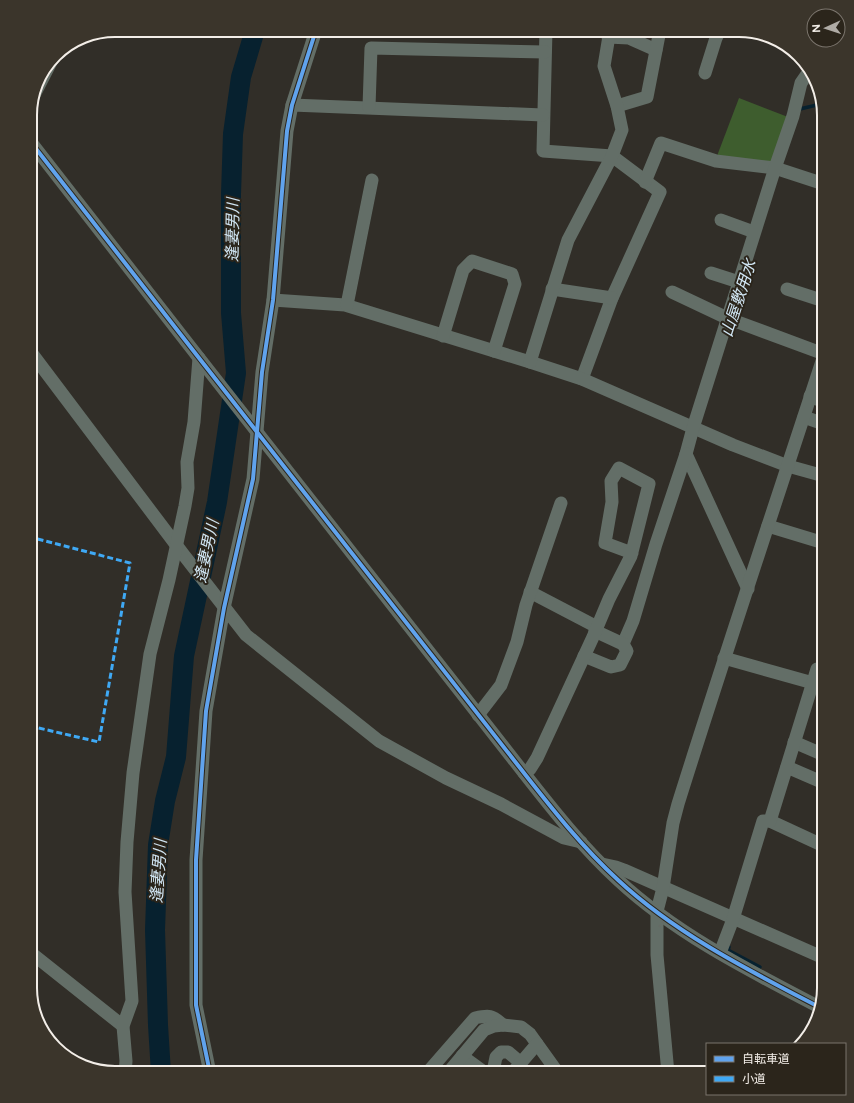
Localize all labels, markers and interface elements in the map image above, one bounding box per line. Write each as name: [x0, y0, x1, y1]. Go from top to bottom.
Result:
north arrow: [806, 8, 846, 48]
text: N: [810, 24, 823, 33]
water label: 逢妻男川: [222, 196, 243, 262]
water label: 山屋敷用水: [717, 255, 760, 339]
water label: 逢妻男川: [191, 516, 223, 584]
water label: 逢妻男川: [147, 836, 170, 904]
legend: [706, 1043, 846, 1095]
text: 自転車道: [742, 1052, 790, 1066]
text: 小道: [742, 1072, 766, 1086]

